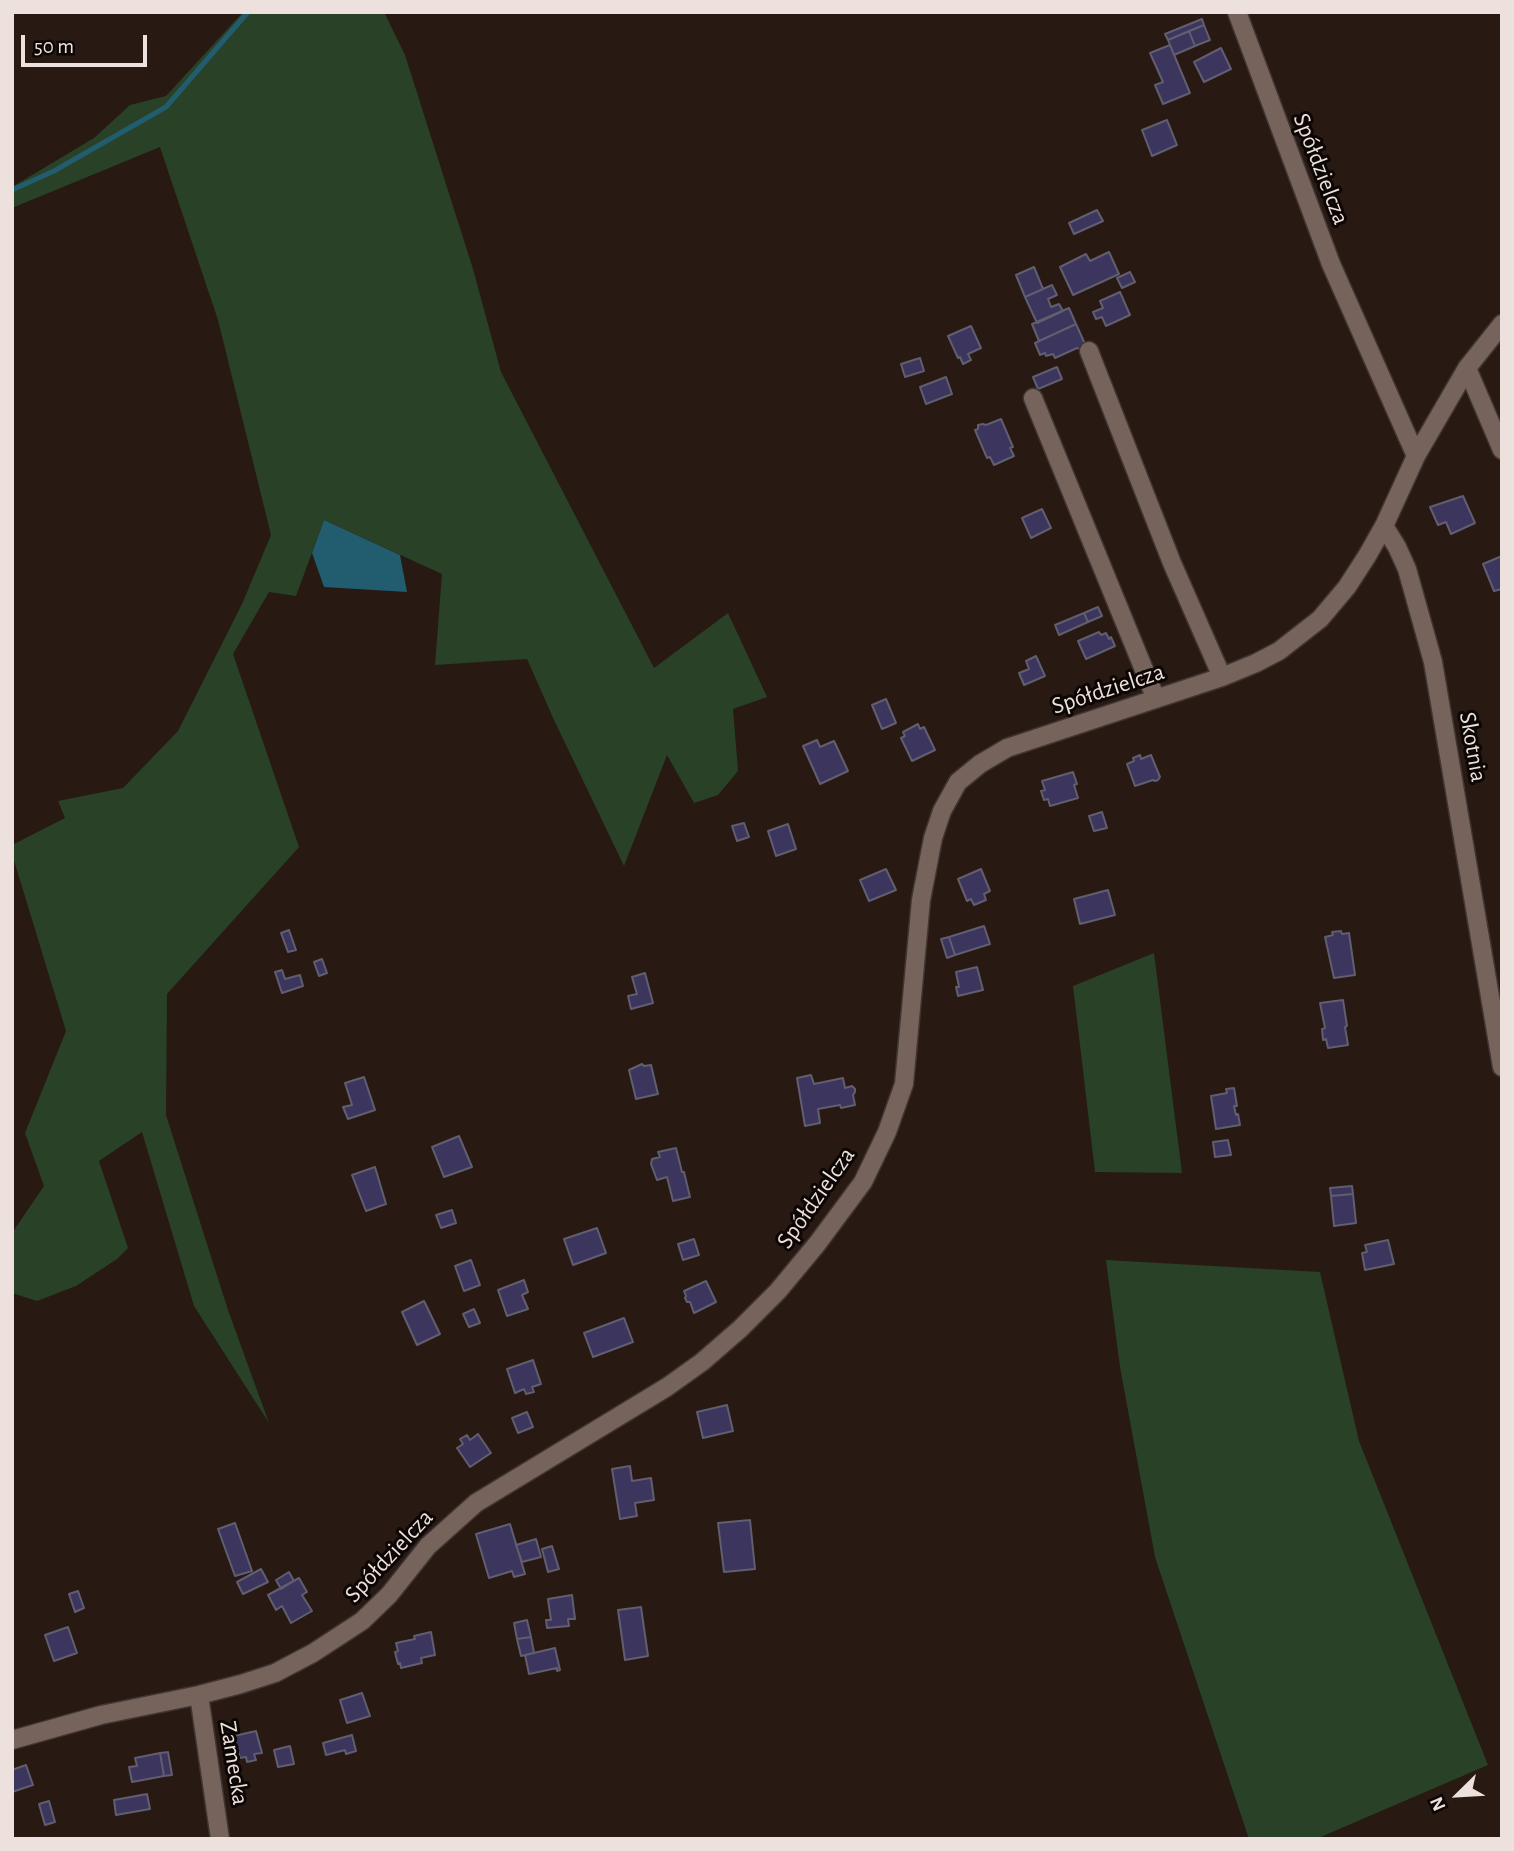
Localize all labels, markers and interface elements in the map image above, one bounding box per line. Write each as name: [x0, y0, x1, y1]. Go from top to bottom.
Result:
scale bar: [24, 21, 150, 65]
text: 50 m: [34, 36, 74, 57]
street label: Spółdzielcza: [1287, 109, 1355, 229]
street label: Spółdzielcza: [1048, 657, 1168, 721]
street label: Skotnia: [1453, 710, 1493, 784]
street label: Spółdzielcza: [771, 1142, 861, 1254]
street label: Spółdzielcza: [339, 1503, 439, 1609]
street label: Zamecka: [213, 1719, 255, 1807]
north arrow: [1423, 1760, 1493, 1830]
text: N: [1427, 1794, 1450, 1814]

